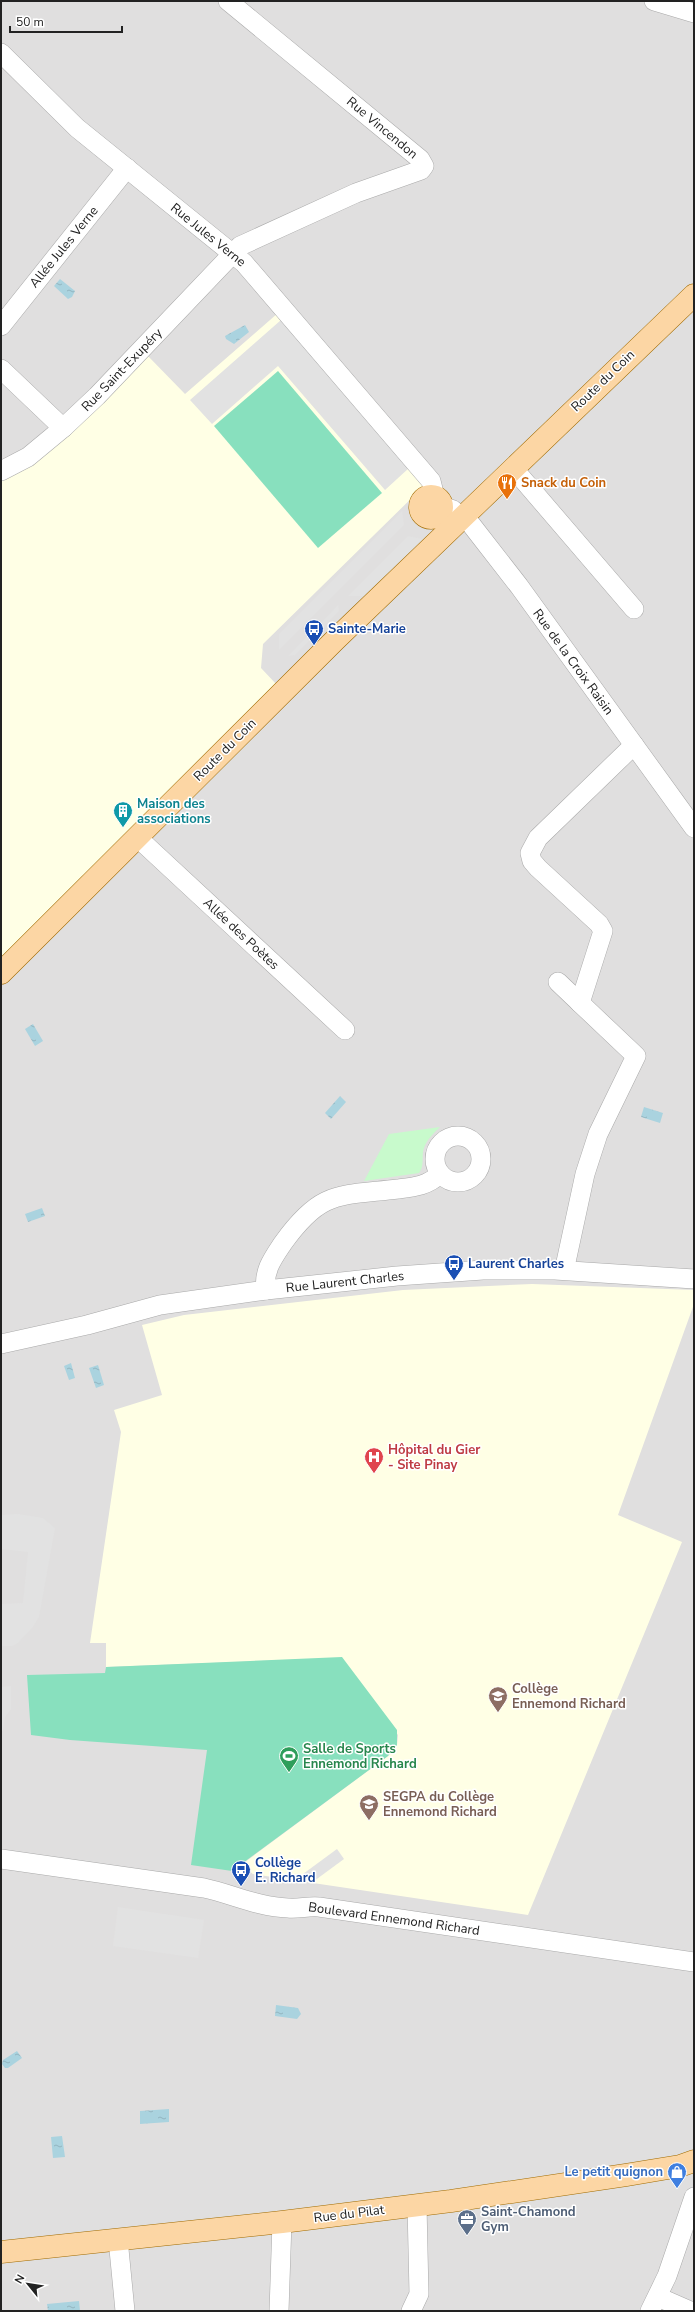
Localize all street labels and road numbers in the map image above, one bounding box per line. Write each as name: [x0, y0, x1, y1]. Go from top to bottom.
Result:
street label: Rue Vincendon: [343, 93, 421, 163]
street label: Rue Jules Verne: [167, 199, 250, 271]
street label: Allée Jules Verne: [25, 202, 103, 292]
street label: Rue Saint-Exupéry: [78, 324, 167, 416]
street label: Route du Coin: [567, 346, 639, 416]
street label: Rue de la Croix Raisin: [528, 605, 618, 719]
street label: Route du Coin: [190, 715, 260, 785]
street label: Allée des Poètes: [199, 894, 283, 974]
street label: Rue Laurent Charles: [285, 1267, 405, 1297]
street label: Boulevard Ennemond Richard: [307, 1898, 481, 1940]
street label: Rue du Pilat: [313, 2201, 386, 2227]

